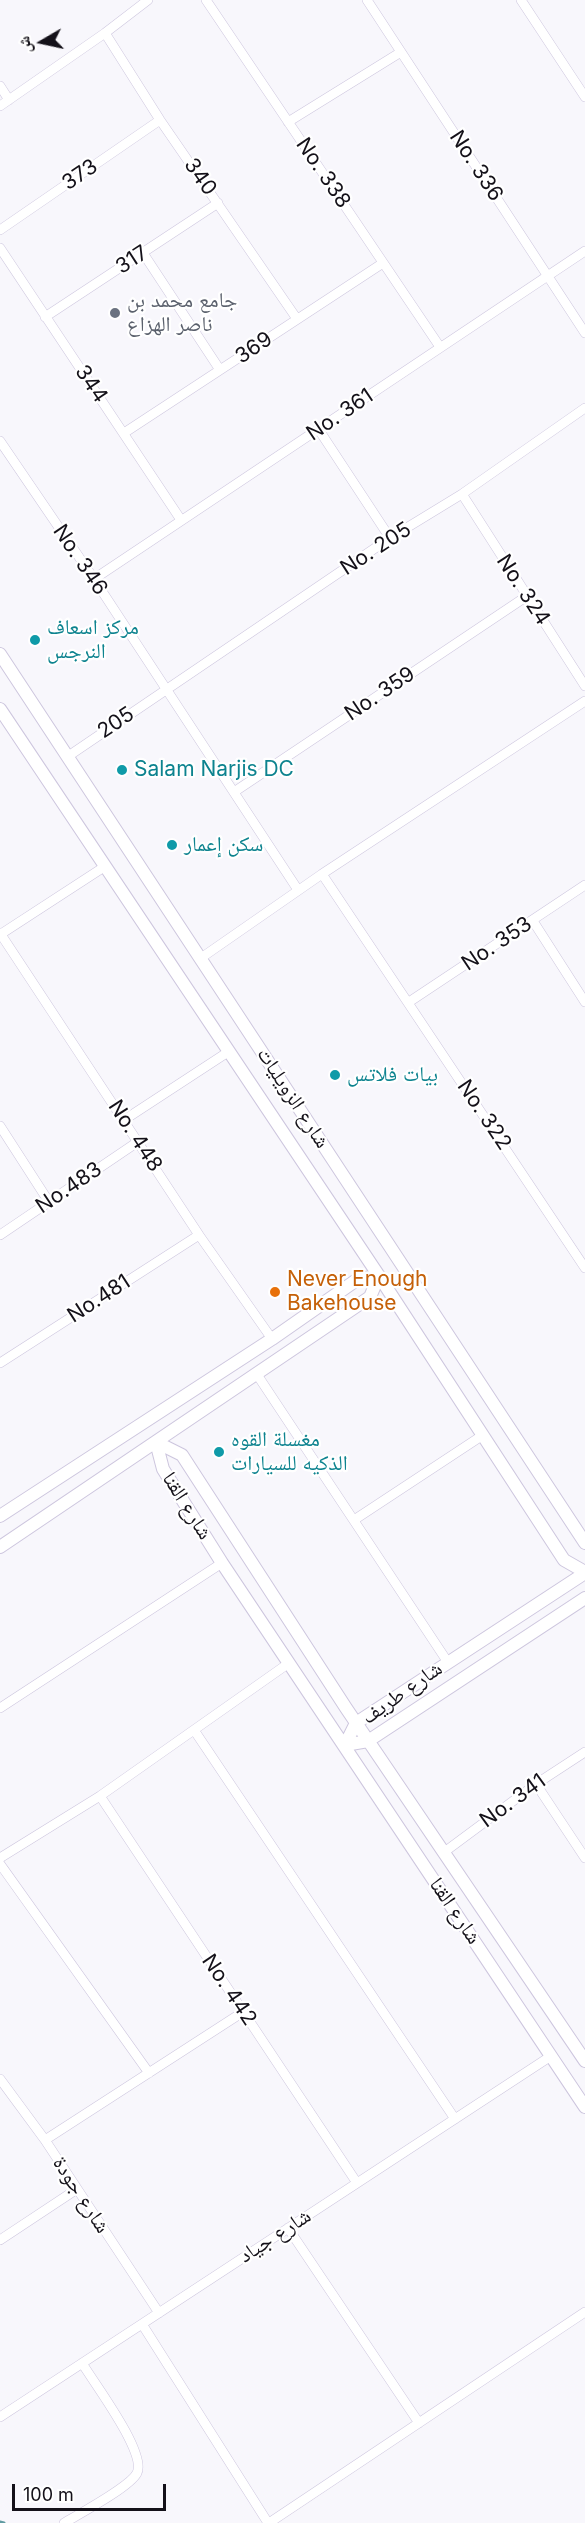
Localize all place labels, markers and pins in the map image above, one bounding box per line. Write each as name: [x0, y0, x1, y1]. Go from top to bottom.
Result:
place label: جامع محمد بن ناصر الهزاع: [127, 288, 237, 338]
marker: جامع محمد بن ناصر الهزاع: [108, 306, 122, 320]
place label: مركز اسعاف النرجس: [47, 615, 139, 665]
marker: مركز اسعاف النرجس: [28, 633, 42, 647]
place label: Salam Narjis DC: [134, 757, 294, 783]
marker: Salam Narjis DC: [115, 763, 129, 777]
place label: سكن إعمار: [184, 832, 263, 858]
marker: سكن إعمار: [165, 838, 179, 852]
place label: بيات فلاتس: [347, 1062, 438, 1088]
marker: بيات فلاتس: [328, 1068, 342, 1082]
place label: Never Enough Bakehouse: [287, 1267, 427, 1317]
marker: Never Enough Bakehouse: [268, 1285, 282, 1299]
place label: مغسلة القوه الذكيه للسيارات: [231, 1427, 348, 1477]
marker: مغسلة القوه الذكيه للسيارات: [212, 1445, 226, 1459]

